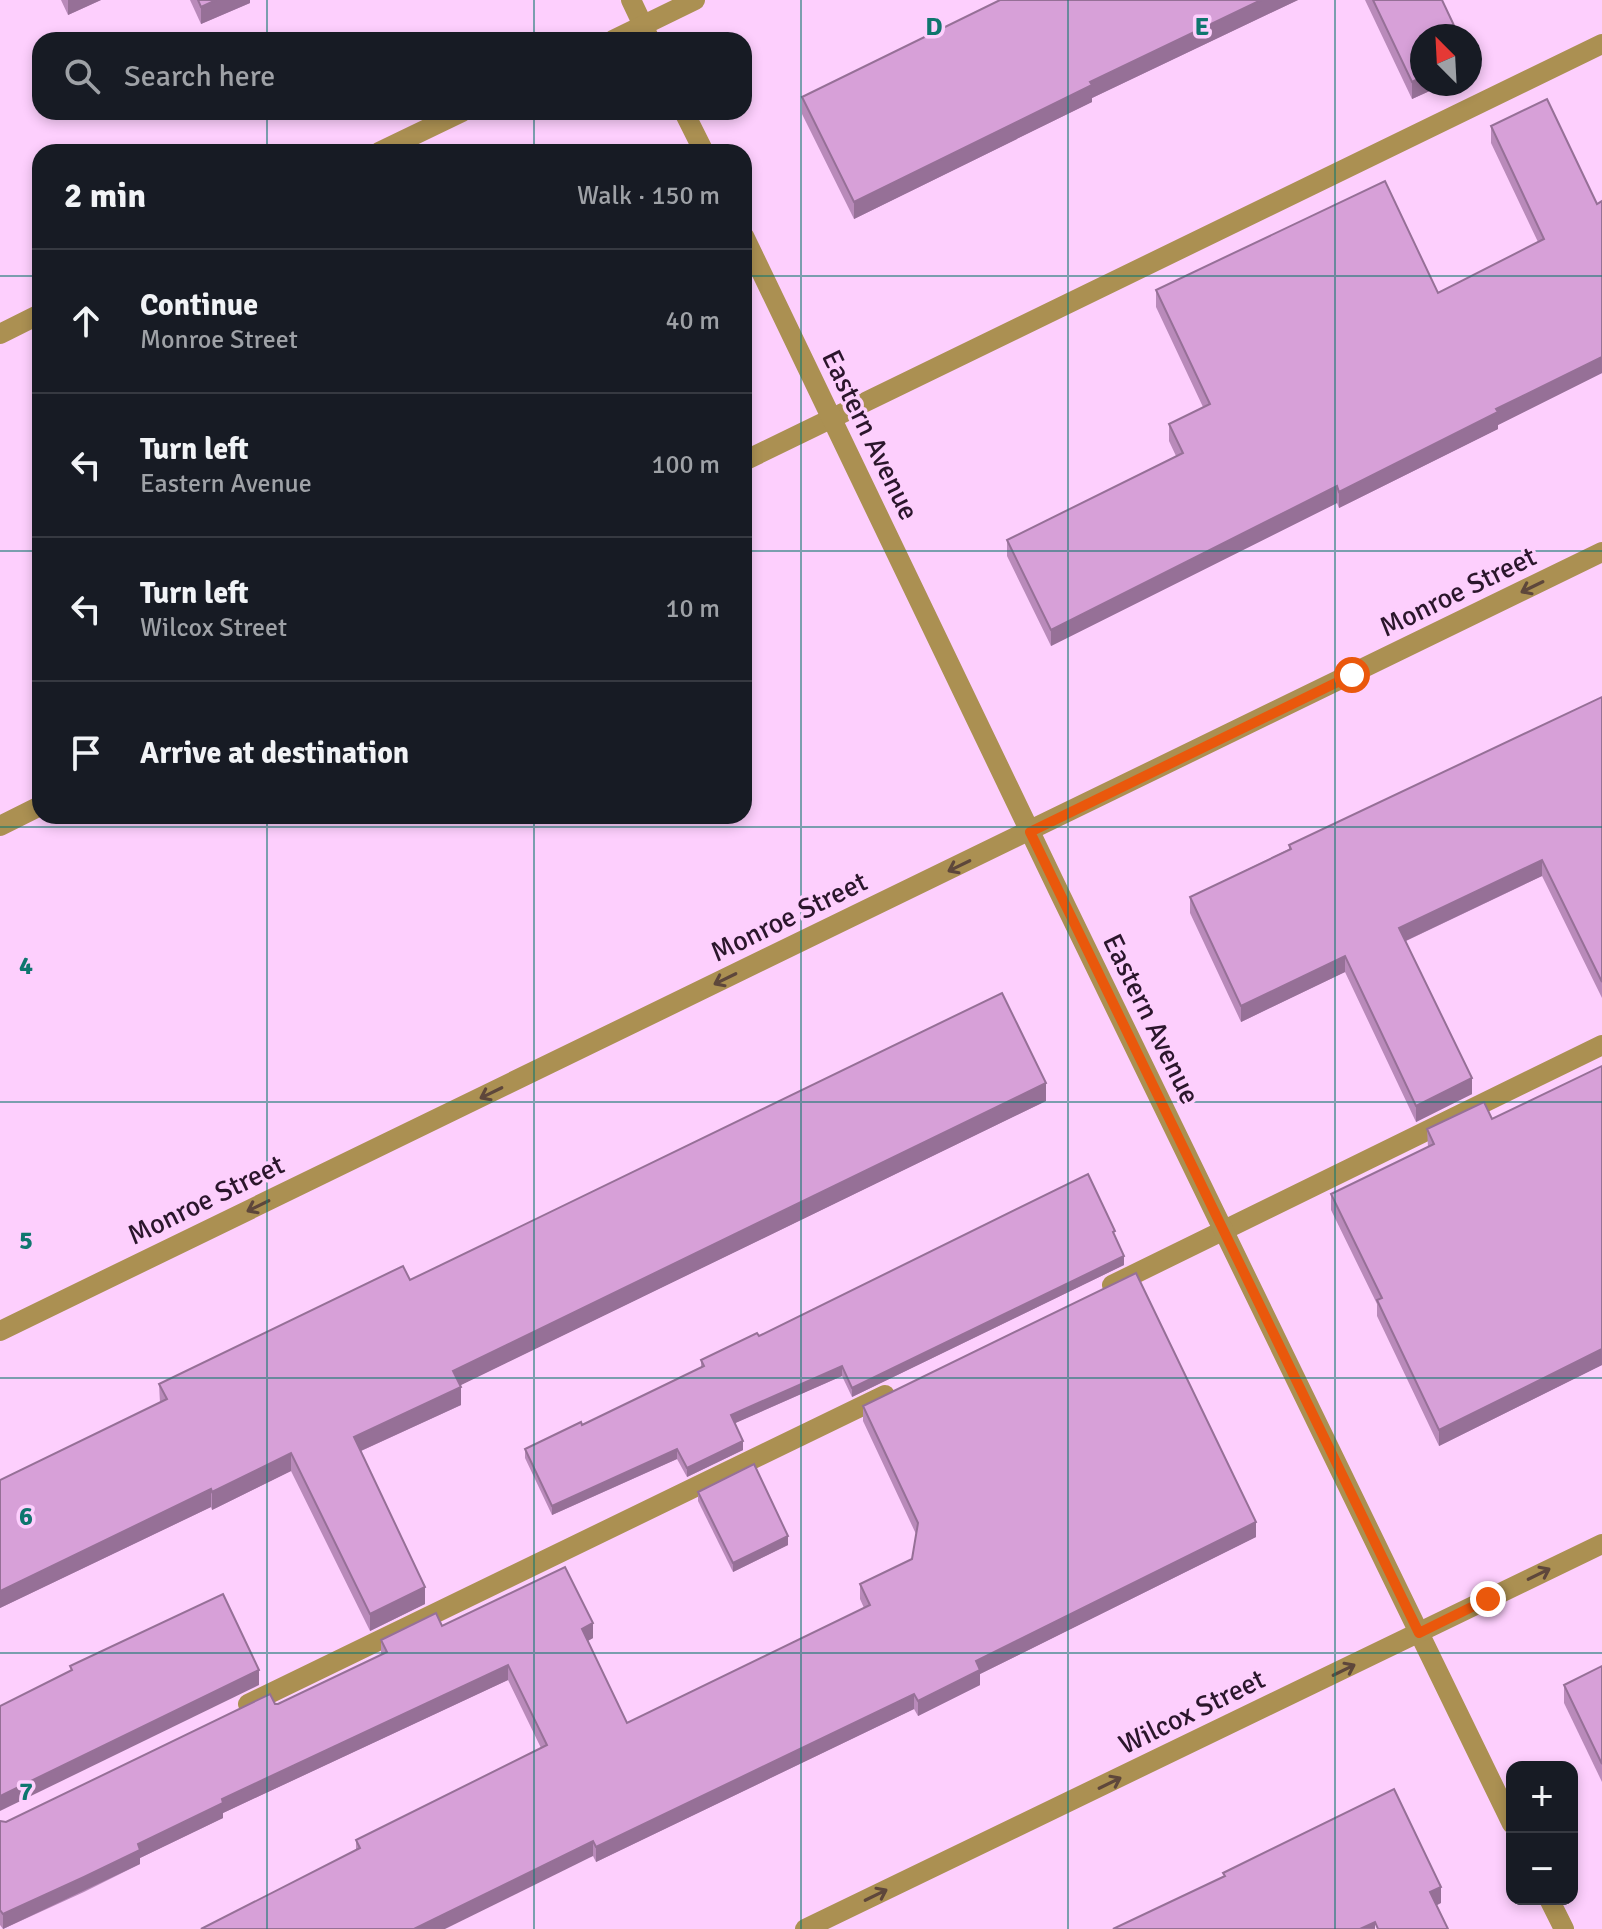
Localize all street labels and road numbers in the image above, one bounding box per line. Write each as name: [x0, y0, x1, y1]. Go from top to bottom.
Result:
street label: Eastern Avenue: [814, 344, 926, 526]
street label: Monroe Street: [1374, 539, 1542, 645]
street label: Monroe Street: [705, 864, 873, 970]
street label: Eastern Avenue: [1095, 928, 1207, 1110]
street label: Monroe Street: [122, 1147, 290, 1253]
street label: Wilcox Street: [1113, 1662, 1271, 1762]

